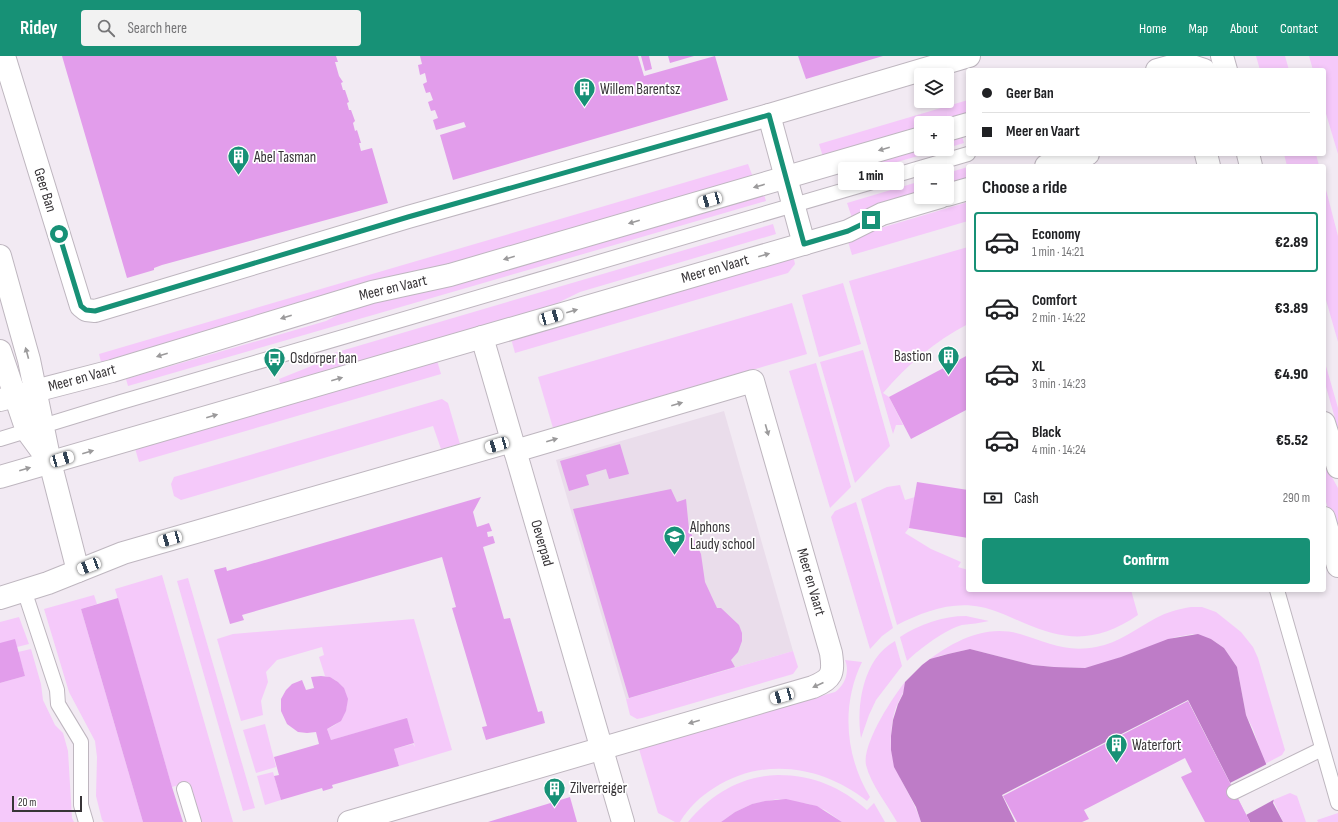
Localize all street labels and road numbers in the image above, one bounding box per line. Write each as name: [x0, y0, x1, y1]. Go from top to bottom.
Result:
street label: Geer Ban: [29, 166, 61, 214]
street label: Meer en Vaart: [679, 250, 751, 288]
street label: Meer en Vaart: [357, 271, 429, 305]
street label: Meer en Vaart: [46, 360, 118, 396]
street label: Oeverpad: [526, 518, 558, 568]
street label: Meer en Vaart: [792, 546, 830, 618]

